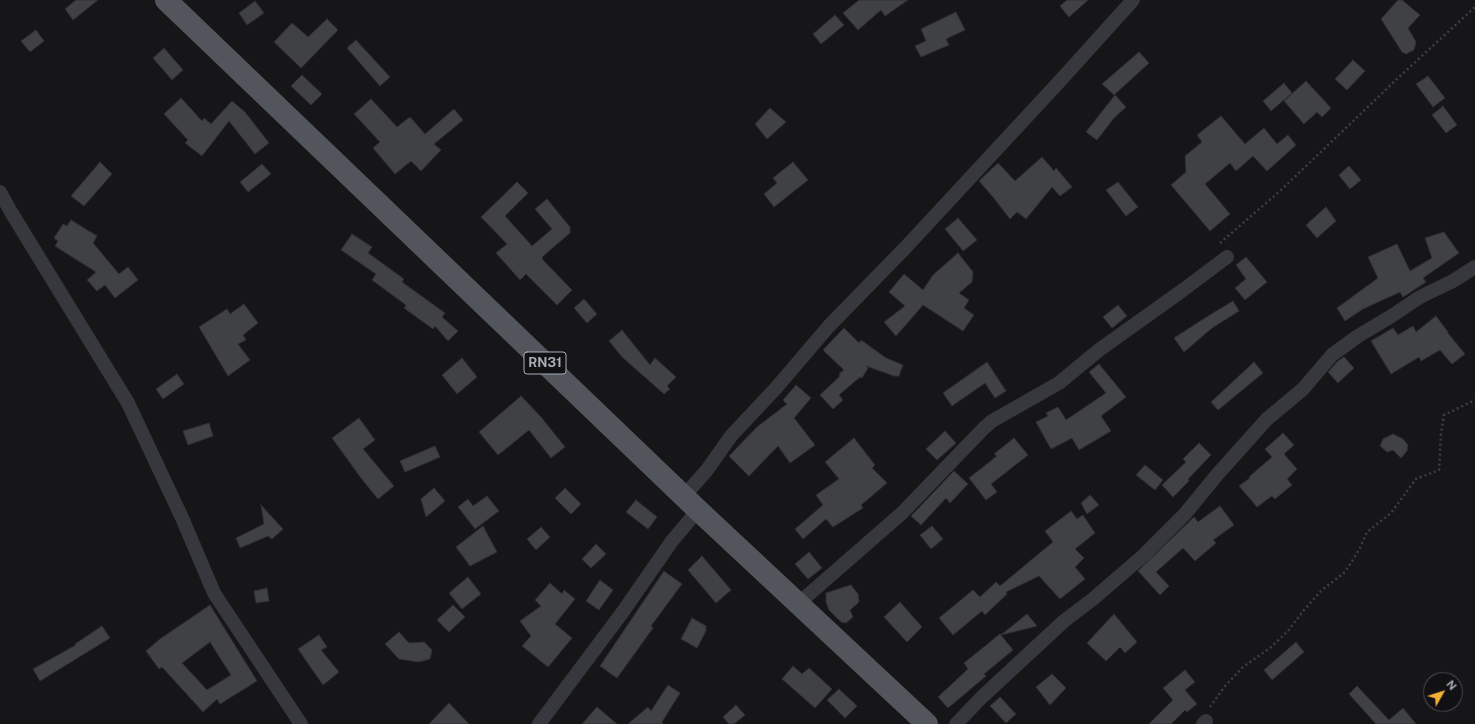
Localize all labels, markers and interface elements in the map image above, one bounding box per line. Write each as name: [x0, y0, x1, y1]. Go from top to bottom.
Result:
road number: RN31: [524, 352, 566, 374]
north arrow: [1423, 672, 1463, 712]
text: N: [1444, 678, 1459, 692]

